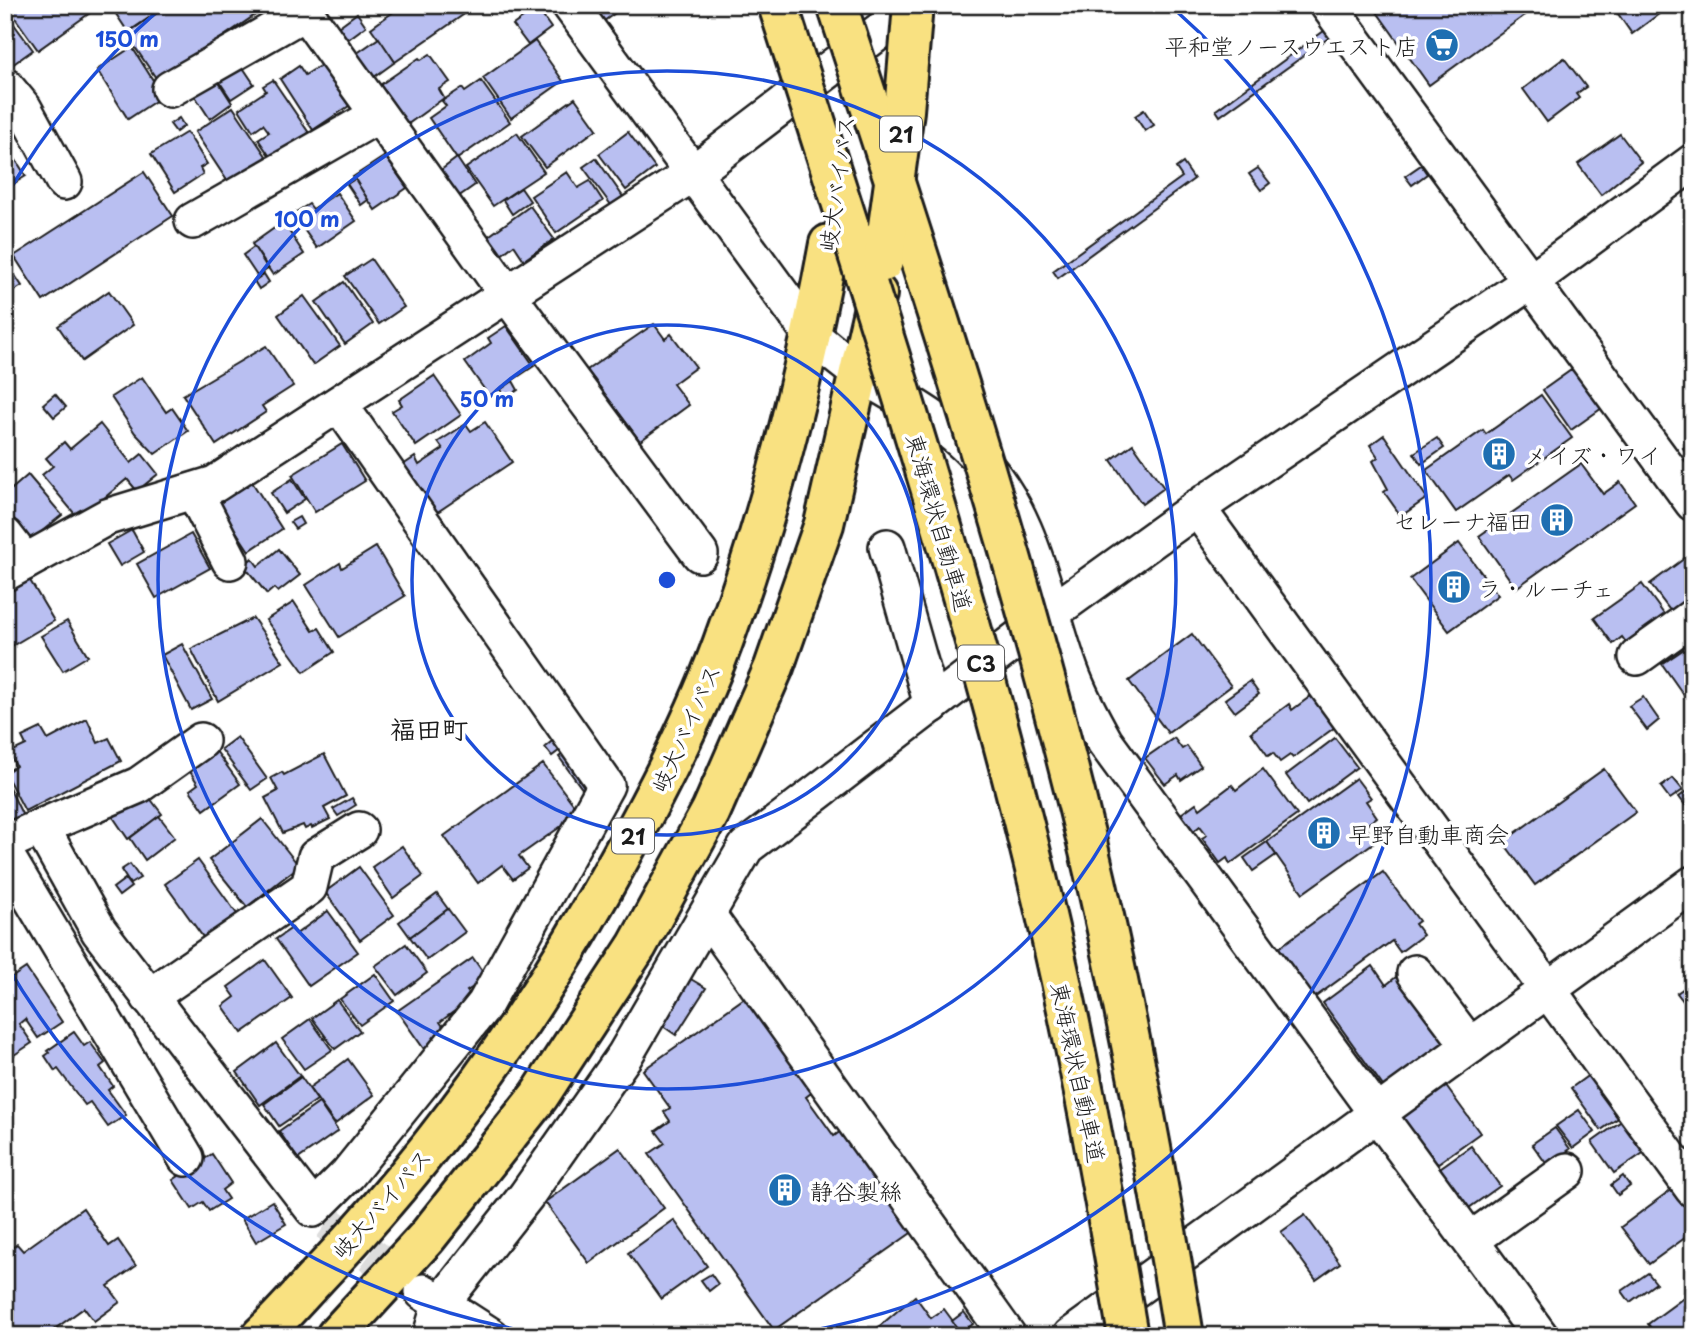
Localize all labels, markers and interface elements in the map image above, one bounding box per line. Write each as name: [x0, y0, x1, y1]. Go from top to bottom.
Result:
text: 150 m: [95, 22, 159, 54]
supermarket icon: 平和堂ノースウエスト店: [1423, 26, 1461, 64]
place label: 平和堂ノースウエスト店: [1165, 28, 1418, 63]
street label: 岐大バイパス: [809, 112, 863, 254]
road number: 21: [880, 116, 922, 152]
text: 100 m: [274, 202, 340, 234]
text: 50 m: [460, 382, 514, 414]
street label: 東海環状自動車道: [898, 429, 982, 615]
building icon: メイズ・ワイ: [1480, 435, 1518, 473]
place label: メイズ・ワイ: [1524, 437, 1661, 472]
building icon: セレーナ福田: [1538, 501, 1576, 539]
place label: セレーナ福田: [1393, 503, 1532, 538]
centre of rings: [655, 568, 679, 592]
building icon: ラ・ルーチェ: [1435, 568, 1473, 606]
place label: ラ・ルーチェ: [1478, 570, 1615, 605]
road number: C3: [958, 646, 1004, 680]
street label: 岐大バイパス: [641, 658, 729, 798]
district label: 福田町: [390, 709, 468, 748]
building icon: 早野自動車商会: [1305, 814, 1343, 852]
place label: 早野自動車商会: [1348, 816, 1509, 851]
road number: 21: [612, 818, 654, 854]
street label: 東海環状自動車道: [1043, 978, 1115, 1166]
street label: 岐大バイパス: [323, 1140, 439, 1266]
building icon: 静谷製絲: [766, 1171, 804, 1209]
place label: 静谷製絲: [810, 1173, 902, 1208]

